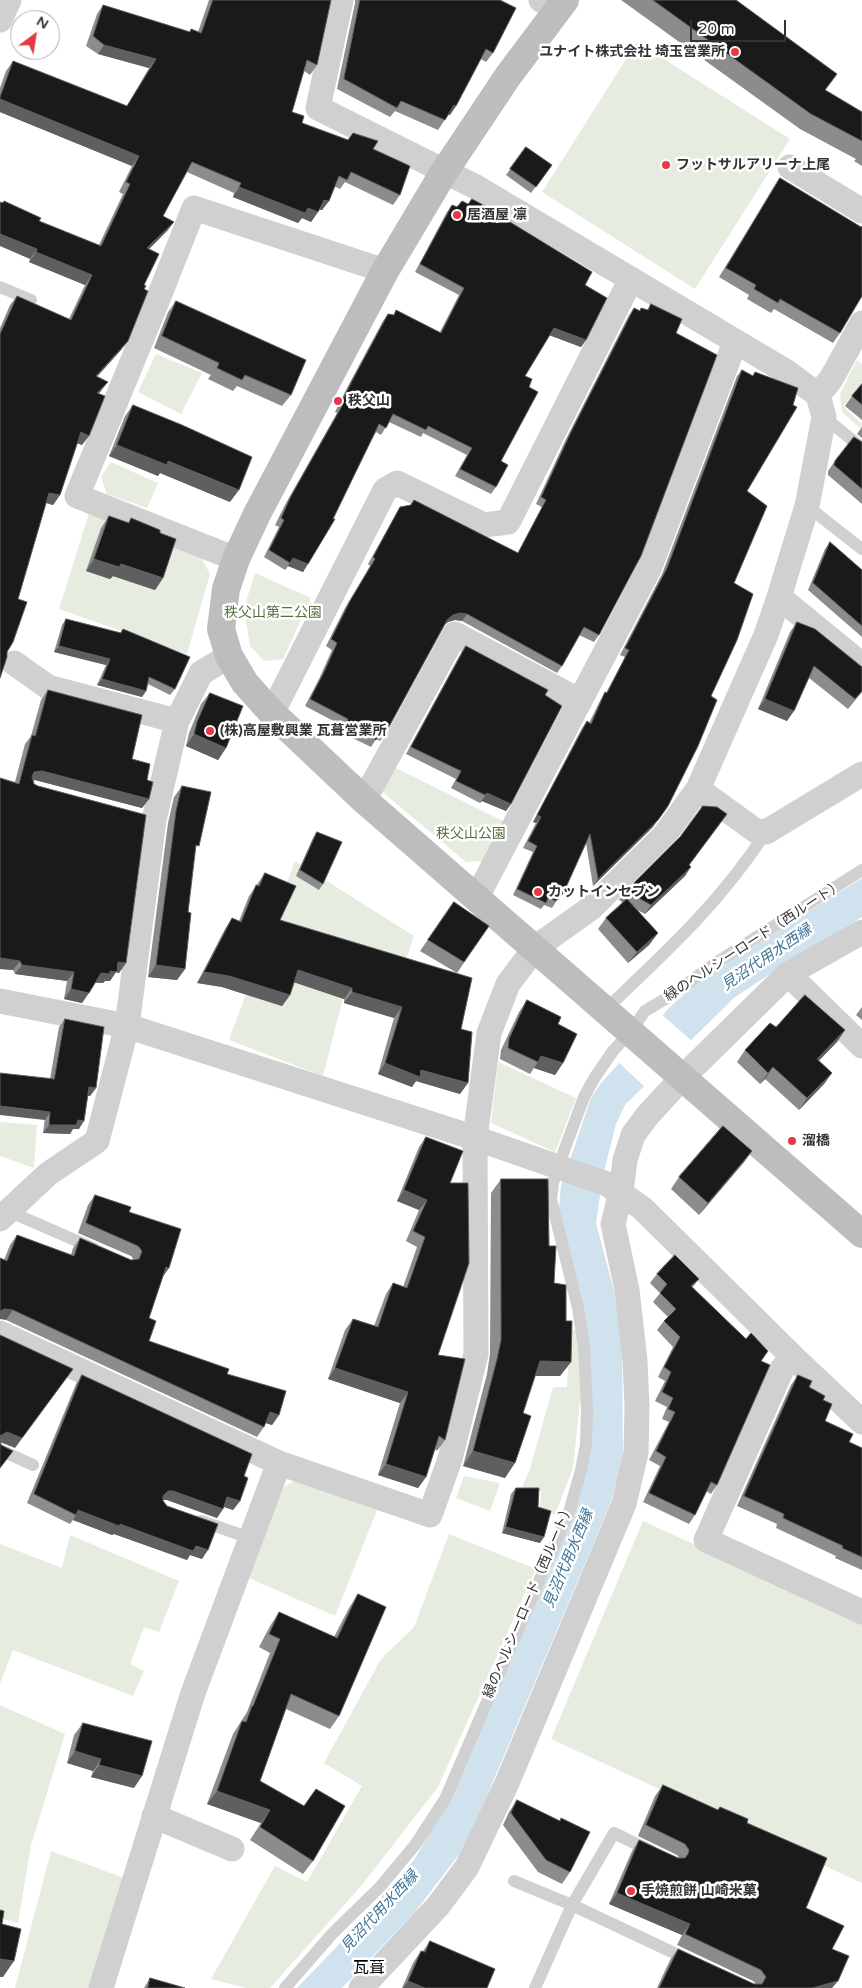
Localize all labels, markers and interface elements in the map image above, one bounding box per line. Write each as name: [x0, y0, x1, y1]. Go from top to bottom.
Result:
north arrow: [10, 10, 60, 60]
scale bar: [692, 10, 788, 42]
text: N: [33, 12, 52, 33]
text: 20 m: [698, 20, 735, 38]
place label: ユナイト株式会社 埼玉営業所: [539, 44, 725, 60]
marker: ユナイト株式会社 埼玉営業所: [729, 46, 741, 58]
place label: フットサルアリーナ上尾: [676, 157, 830, 173]
marker: フットサルアリーナ上尾: [660, 159, 672, 171]
place label: 居酒屋 凛: [467, 207, 527, 223]
marker: 居酒屋 凛: [451, 209, 463, 221]
place label: 秩父山: [348, 393, 390, 409]
marker: 秩父山: [332, 395, 344, 407]
park label: 秩父山第二公園: [224, 605, 322, 621]
place label: (株)高屋敷興業 瓦葺営業所: [220, 723, 386, 739]
marker: (株)高屋敷興業 瓦葺営業所: [204, 725, 216, 737]
park label: 秩父山公園: [436, 826, 506, 842]
street label: 緑のヘルシーロード（西ルート）: [661, 877, 847, 1005]
place label: カットインセブン: [548, 884, 660, 900]
marker: カットインセブン: [532, 886, 544, 898]
water label: 見沼代用水西縁: [718, 921, 816, 995]
place label: 溜橋: [802, 1133, 830, 1149]
marker: 溜橋: [786, 1135, 798, 1147]
street label: 緑のヘルシーロード（西ルート）: [480, 1501, 578, 1701]
water label: 見沼代用水西縁: [540, 1507, 598, 1611]
water label: 見沼代用水西縁: [338, 1867, 422, 1957]
place label: 手焼煎餅 山崎米菓: [641, 1883, 757, 1899]
marker: 手焼煎餅 山崎米菓: [625, 1885, 637, 1897]
district label: 瓦葺: [353, 1959, 385, 1979]

